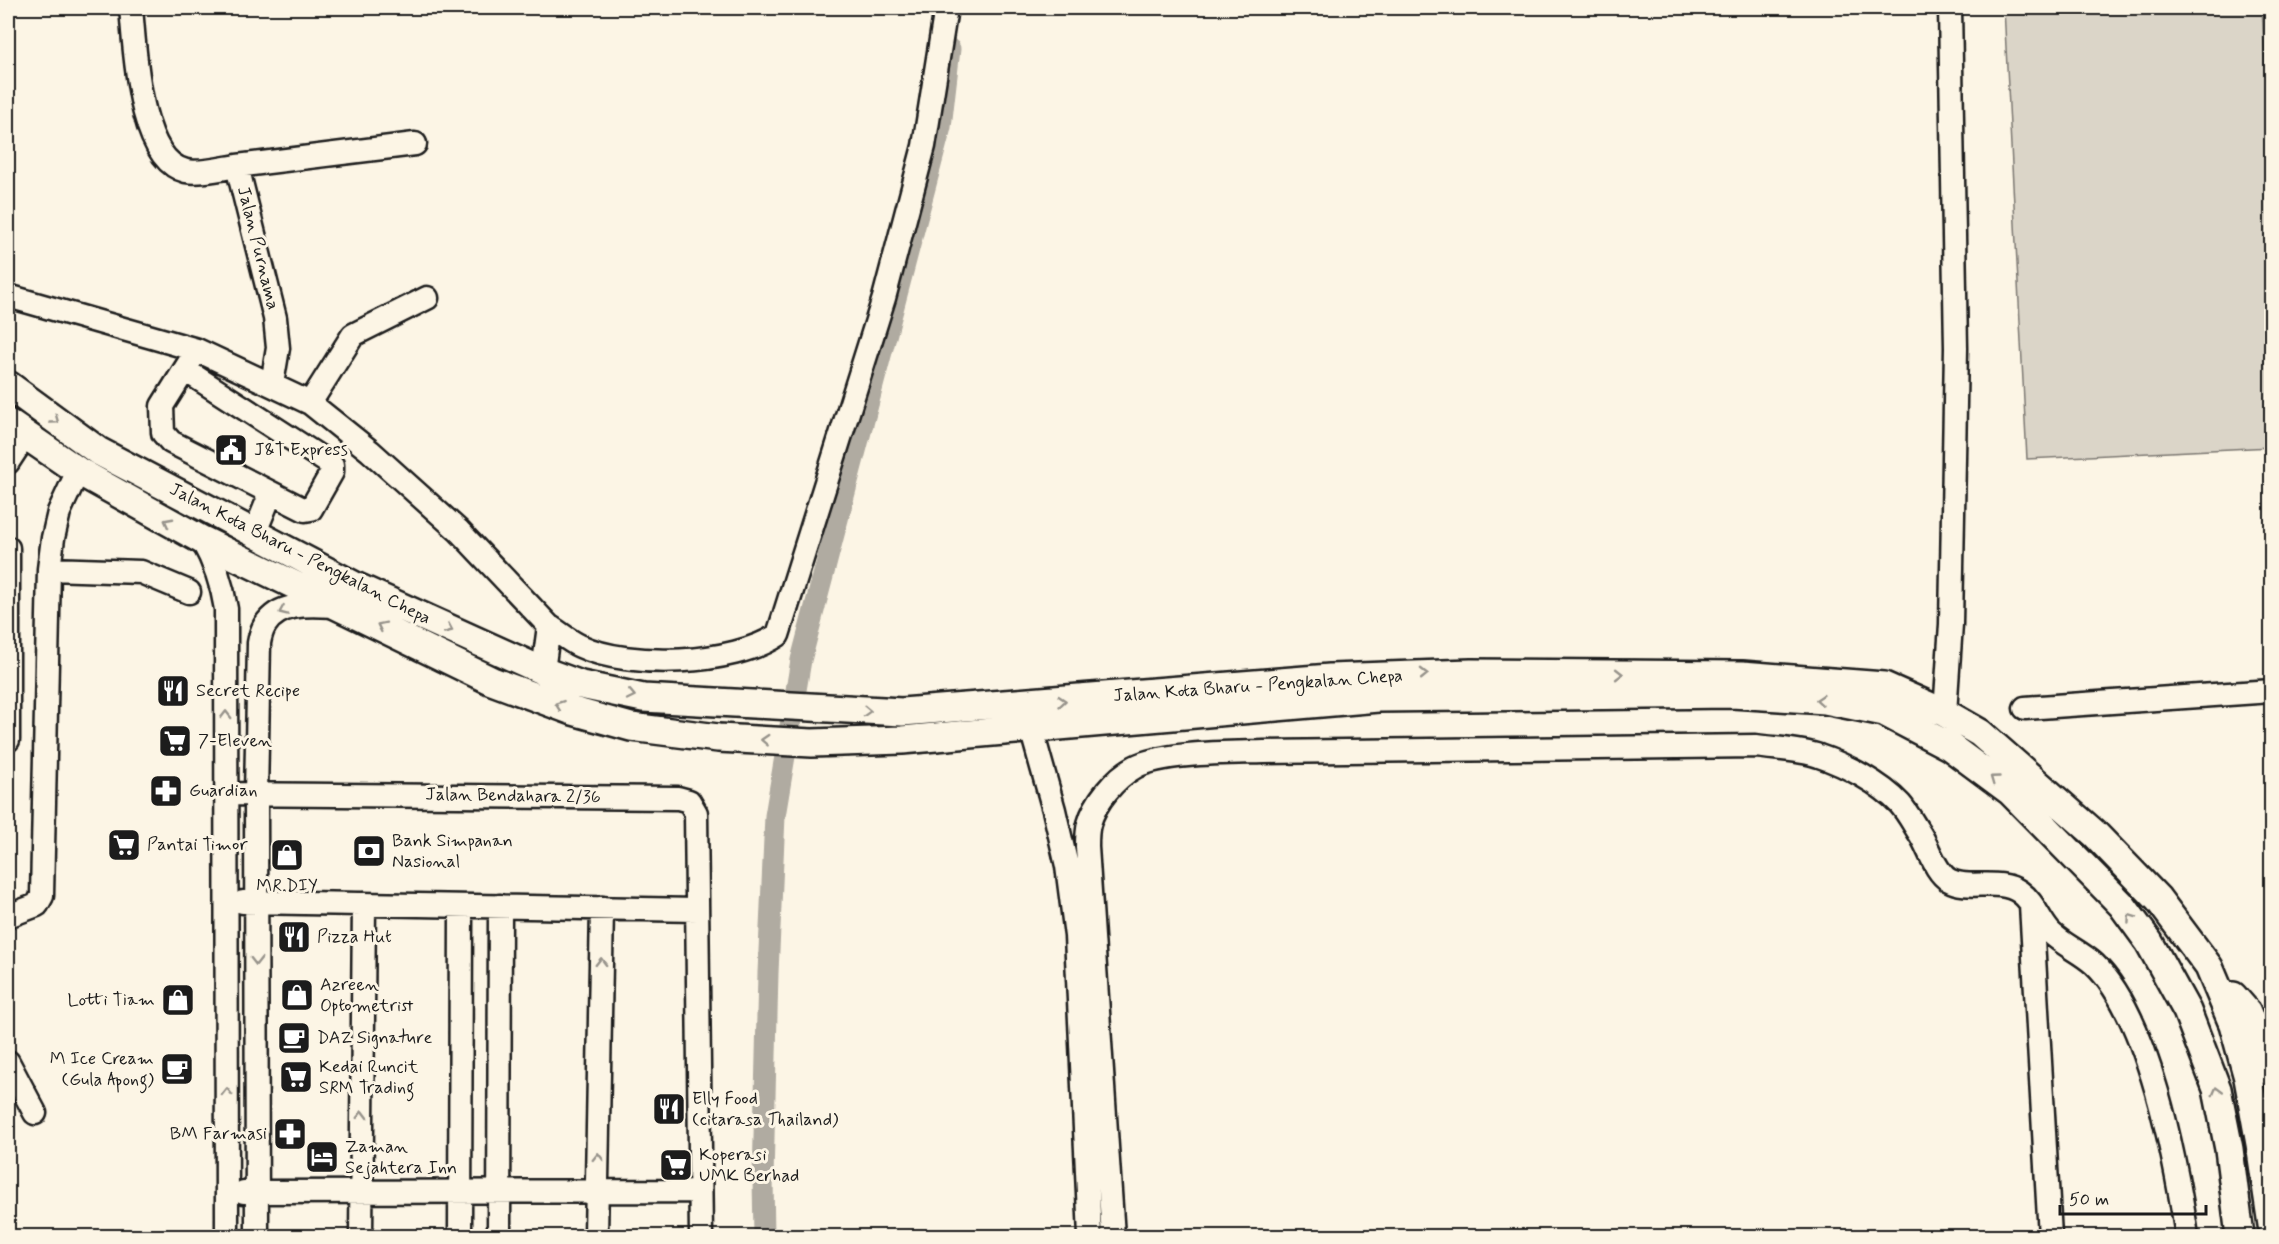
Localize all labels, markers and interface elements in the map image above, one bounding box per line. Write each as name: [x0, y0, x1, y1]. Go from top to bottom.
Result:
street label: Jalan Purnama: [231, 184, 285, 312]
one-way arrow: [48, 413, 59, 424]
public building icon: J&T Express: [213, 432, 249, 468]
place label: J&T Express: [254, 438, 348, 462]
street label: Jalan Kota Bharu - Pengkalan Chepa: [165, 477, 435, 631]
one-way arrow: [164, 518, 174, 529]
one-way arrow: [279, 604, 290, 616]
one-way arrow: [376, 622, 387, 633]
one-way arrow: [443, 622, 454, 634]
street label: Jalan Kota Bharu - Pengkalan Chepa: [1112, 664, 1404, 709]
one-way arrow: [1419, 668, 1428, 681]
one-way arrow: [1614, 668, 1623, 680]
restaurant icon: Secret Recipe: [155, 673, 191, 709]
place label: Secret Recipe: [196, 679, 300, 703]
one-way arrow: [626, 688, 636, 701]
one-way arrow: [1057, 694, 1066, 707]
one-way arrow: [1815, 694, 1824, 707]
one-way arrow: [554, 700, 564, 713]
one-way arrow: [863, 704, 872, 717]
one-way arrow: [220, 710, 232, 719]
supermarket icon: 7-Eleven: [157, 723, 193, 759]
place label: 7-Eleven: [198, 729, 272, 753]
one-way arrow: [760, 734, 769, 747]
pharmacy icon: Guardian: [148, 773, 184, 809]
one-way arrow: [1990, 775, 2001, 786]
place label: Guardian: [189, 779, 257, 803]
street label: Jalan Bendahara 2/36: [425, 782, 601, 810]
supermarket icon: Pantai Timor: [106, 827, 142, 863]
place label: Bank Simpanan Nasional: [392, 829, 513, 874]
place label: Pantai Timor: [147, 833, 248, 857]
bank icon: Bank Simpanan Nasional: [351, 833, 387, 869]
shop icon: MR.DIY: [269, 837, 305, 873]
place label: MR.DIY: [256, 874, 318, 898]
one-way arrow: [2127, 913, 2138, 924]
restaurant icon: Pizza Hut: [276, 919, 312, 955]
place label: Pizza Hut: [317, 925, 392, 949]
one-way arrow: [250, 956, 262, 965]
one-way arrow: [595, 958, 608, 967]
place label: Azreen Optometrist: [320, 973, 414, 1018]
shop icon: Azreen Optometrist: [279, 977, 315, 1013]
shop icon: Lotti Tiam: [160, 982, 196, 1018]
place label: Lotti Tiam: [67, 988, 155, 1012]
cafe icon: DAZ Signature: [276, 1020, 312, 1056]
place label: DAZ Signature: [317, 1026, 432, 1050]
place label: M Ice Cream (Gula Apong): [50, 1047, 155, 1094]
cafe icon: M Ice Cream (Gula Apong): [159, 1051, 195, 1087]
place label: Kedai Runcit SRM Trading: [319, 1055, 419, 1102]
supermarket icon: Kedai Runcit SRM Trading: [278, 1059, 314, 1095]
one-way arrow: [221, 1087, 233, 1096]
place label: Elly Food (citarasa Thailand): [692, 1087, 839, 1132]
one-way arrow: [2212, 1087, 2224, 1097]
restaurant icon: Elly Food (citarasa Thailand): [651, 1091, 687, 1127]
one-way arrow: [356, 1111, 368, 1120]
pharmacy icon: BM Farmasi: [272, 1116, 308, 1152]
place label: BM Farmasi: [170, 1122, 267, 1146]
place label: Zaman Sejahtera Inn: [345, 1135, 457, 1180]
hotel icon: Zaman Sejahtera Inn: [304, 1139, 340, 1175]
place label: Koperasi UMK Berhad: [699, 1143, 799, 1188]
supermarket icon: Koperasi UMK Berhad: [658, 1147, 694, 1183]
one-way arrow: [592, 1153, 604, 1162]
scale bar: [2060, 1178, 2206, 1216]
text: 50 m: [2069, 1188, 2109, 1212]

